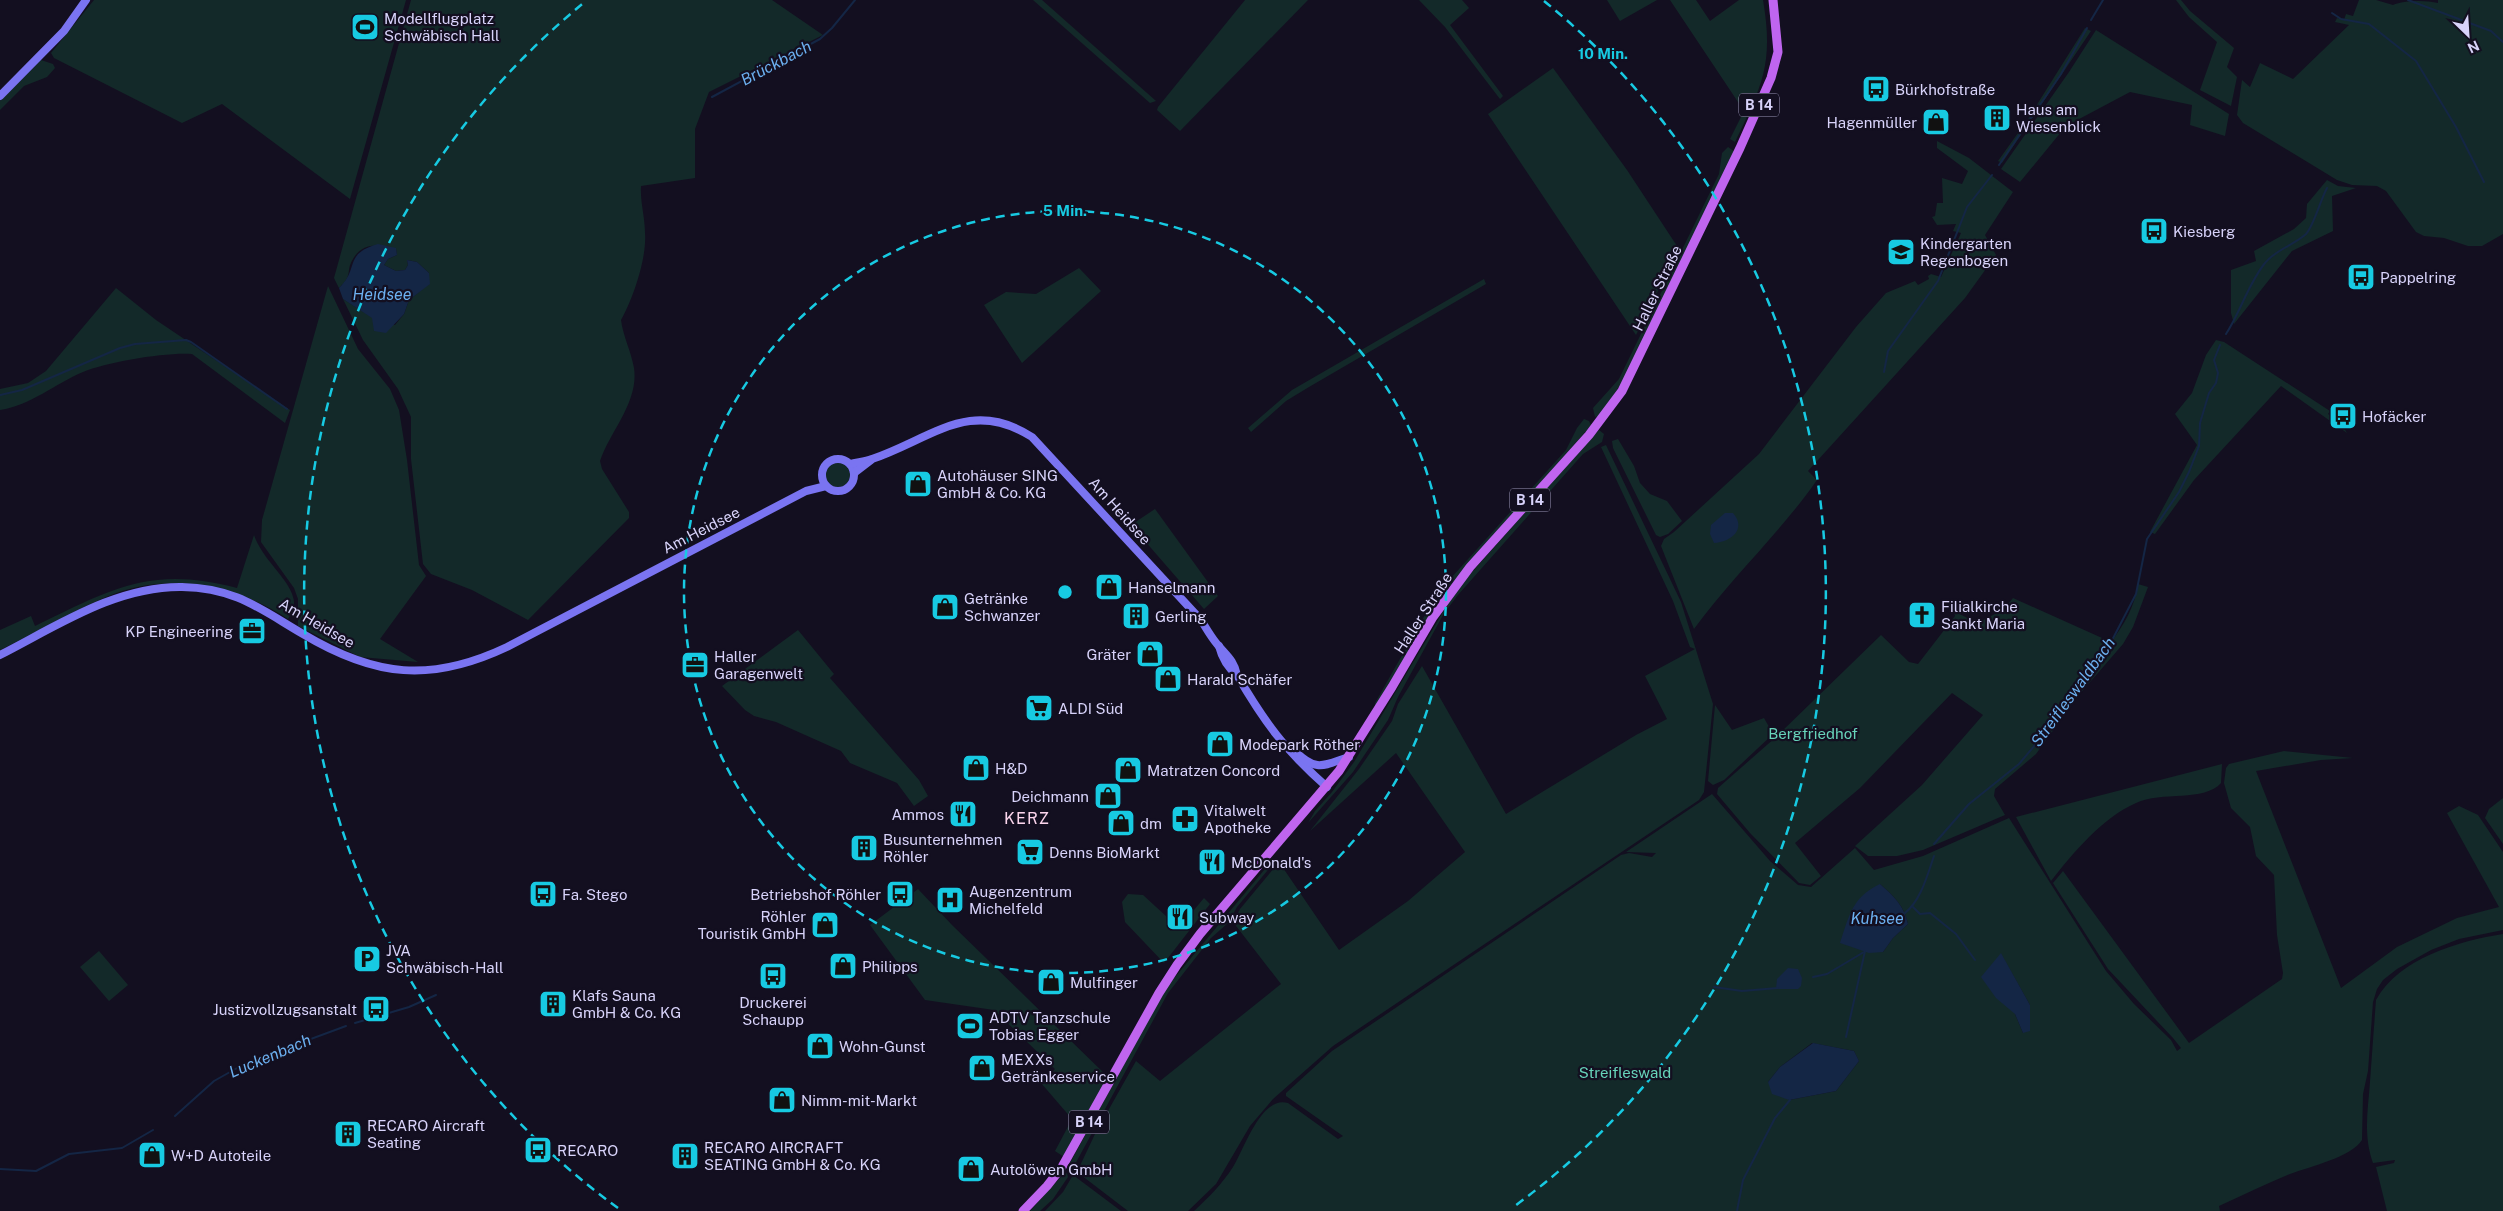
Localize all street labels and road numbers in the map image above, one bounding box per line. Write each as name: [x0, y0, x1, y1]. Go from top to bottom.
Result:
road number: B 14: [1739, 94, 1779, 116]
street label: Haller Straße: [1629, 242, 1685, 334]
street label: Am Heidsee: [1085, 474, 1155, 548]
road number: B 14: [1510, 488, 1550, 512]
street label: Am Heidsee: [660, 503, 742, 557]
street label: Haller Straße: [1391, 569, 1455, 657]
street label: Am Heidsee: [276, 595, 358, 651]
road number: B 14: [1069, 1110, 1109, 1134]

